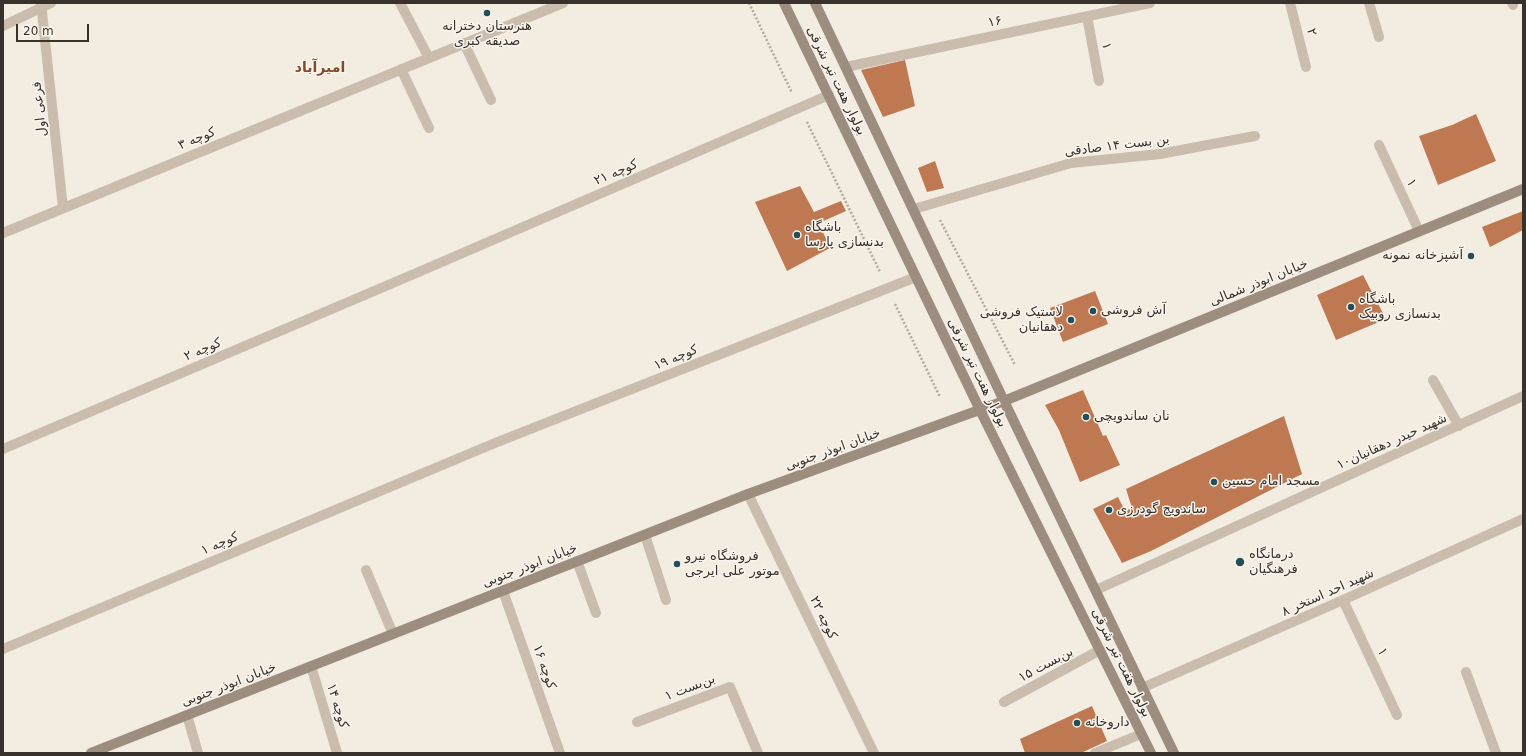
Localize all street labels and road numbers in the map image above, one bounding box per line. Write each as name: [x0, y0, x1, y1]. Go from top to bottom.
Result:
street label: ۱۶: [987, 13, 1003, 31]
street label: بولوار هفت تیر شرقی: [803, 24, 869, 138]
street label: ۲: [1303, 27, 1319, 37]
street label: ۱: [1098, 41, 1114, 51]
street label: فرعی اول: [29, 81, 51, 137]
street label: کوچه ۳: [176, 124, 218, 154]
street label: بن بست ۱۴ صادقی: [1064, 132, 1170, 160]
street label: کوچه ۲۱: [592, 157, 640, 189]
street label: ۱: [1402, 177, 1420, 189]
street label: خیابان ابوذر شمالی: [1208, 256, 1310, 310]
street label: بولوار هفت تیر شرقی: [944, 316, 1010, 430]
street label: کوچه ۲: [182, 335, 224, 365]
street label: کوچه ۱۹: [652, 342, 700, 374]
street label: شهید حیدر دهقانیان۱۰: [1334, 411, 1450, 473]
street label: خیابان ابوذر جنوبی: [783, 425, 883, 475]
street label: کوچه ۱: [199, 529, 241, 559]
street label: خیابان ابوذر جنوبی: [480, 541, 580, 591]
street label: شهید احد استخر ۸: [1279, 566, 1377, 620]
street label: کوچه ۲۲: [806, 594, 840, 642]
street label: بولوار هفت تیر شرقی: [1088, 606, 1154, 720]
street label: کوچه ۱۶: [529, 643, 559, 691]
street label: بن‌بست ۱۵: [1016, 644, 1076, 686]
street label: ۱: [1373, 646, 1391, 658]
street label: خیابان ابوذر جنوبی: [179, 660, 279, 710]
street label: بن‌بست ۱: [663, 671, 717, 705]
street label: کوچه ۱۴: [323, 682, 351, 730]

